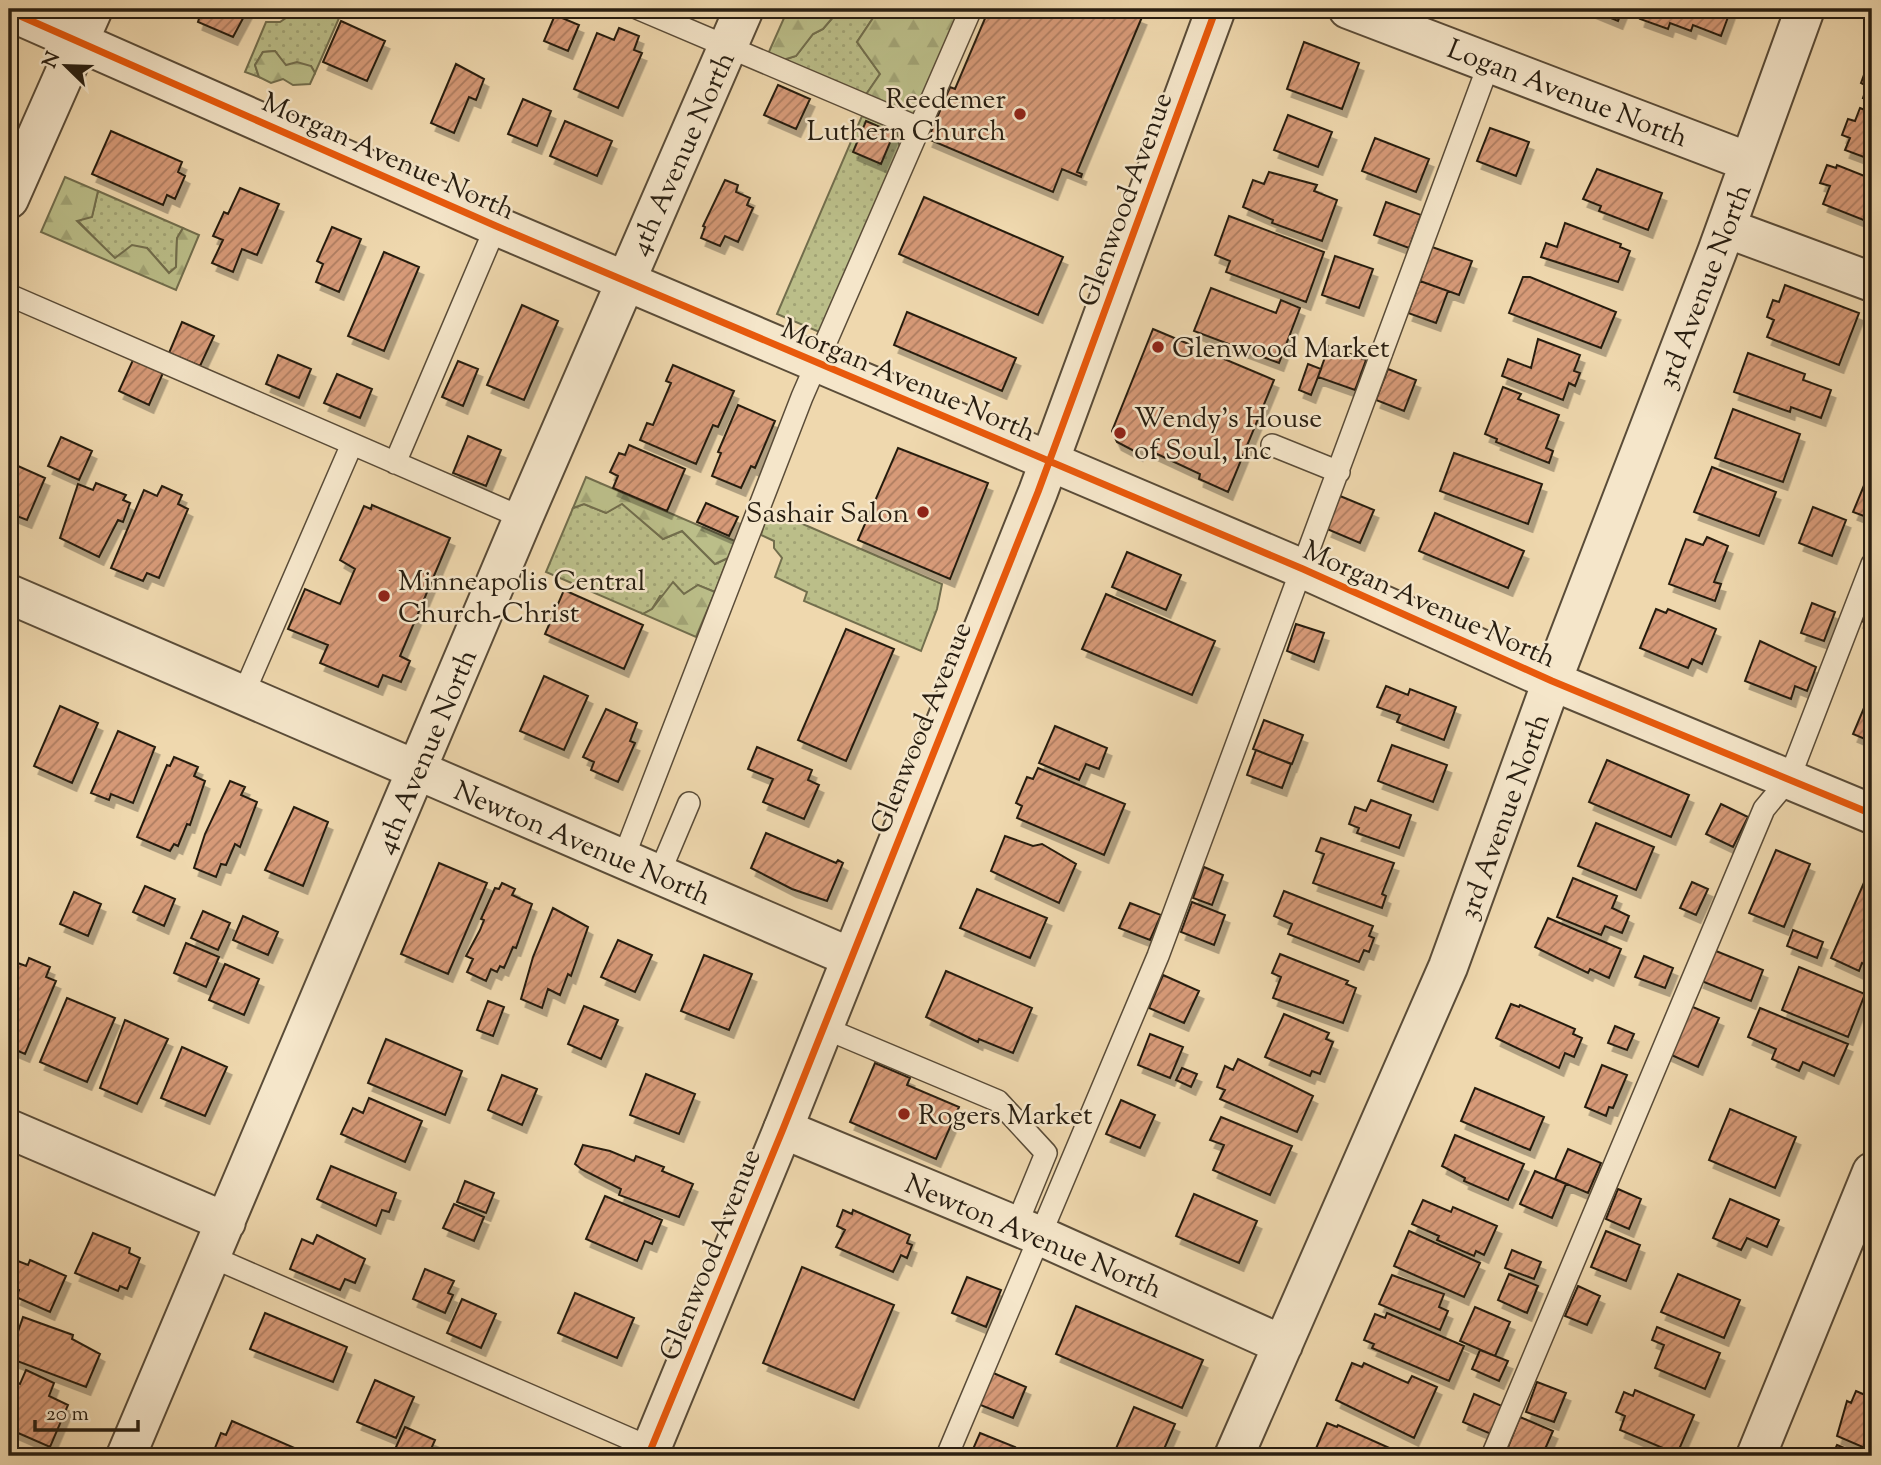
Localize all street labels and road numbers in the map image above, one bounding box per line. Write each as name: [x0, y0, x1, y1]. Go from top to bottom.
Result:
street label: Logan Avenue North: [1441, 31, 1693, 159]
street label: 4th Avenue North: [621, 46, 747, 262]
street label: Morgan Avenue North: [255, 84, 521, 232]
street label: Glenwood Avenue: [1069, 87, 1184, 313]
street label: 3rd Avenue North: [1648, 179, 1763, 395]
street label: Morgan Avenue North: [774, 310, 1042, 454]
street label: Morgan Avenue North: [1296, 532, 1562, 680]
street label: Glenwood Avenue: [862, 616, 984, 840]
street label: 4th Avenue North: [367, 643, 489, 861]
street label: 3rd Avenue North: [1450, 708, 1562, 926]
street label: Newton Avenue North: [447, 772, 717, 917]
street label: Glenwood Avenue: [651, 1143, 773, 1367]
street label: Newton Avenue North: [898, 1165, 1168, 1310]

